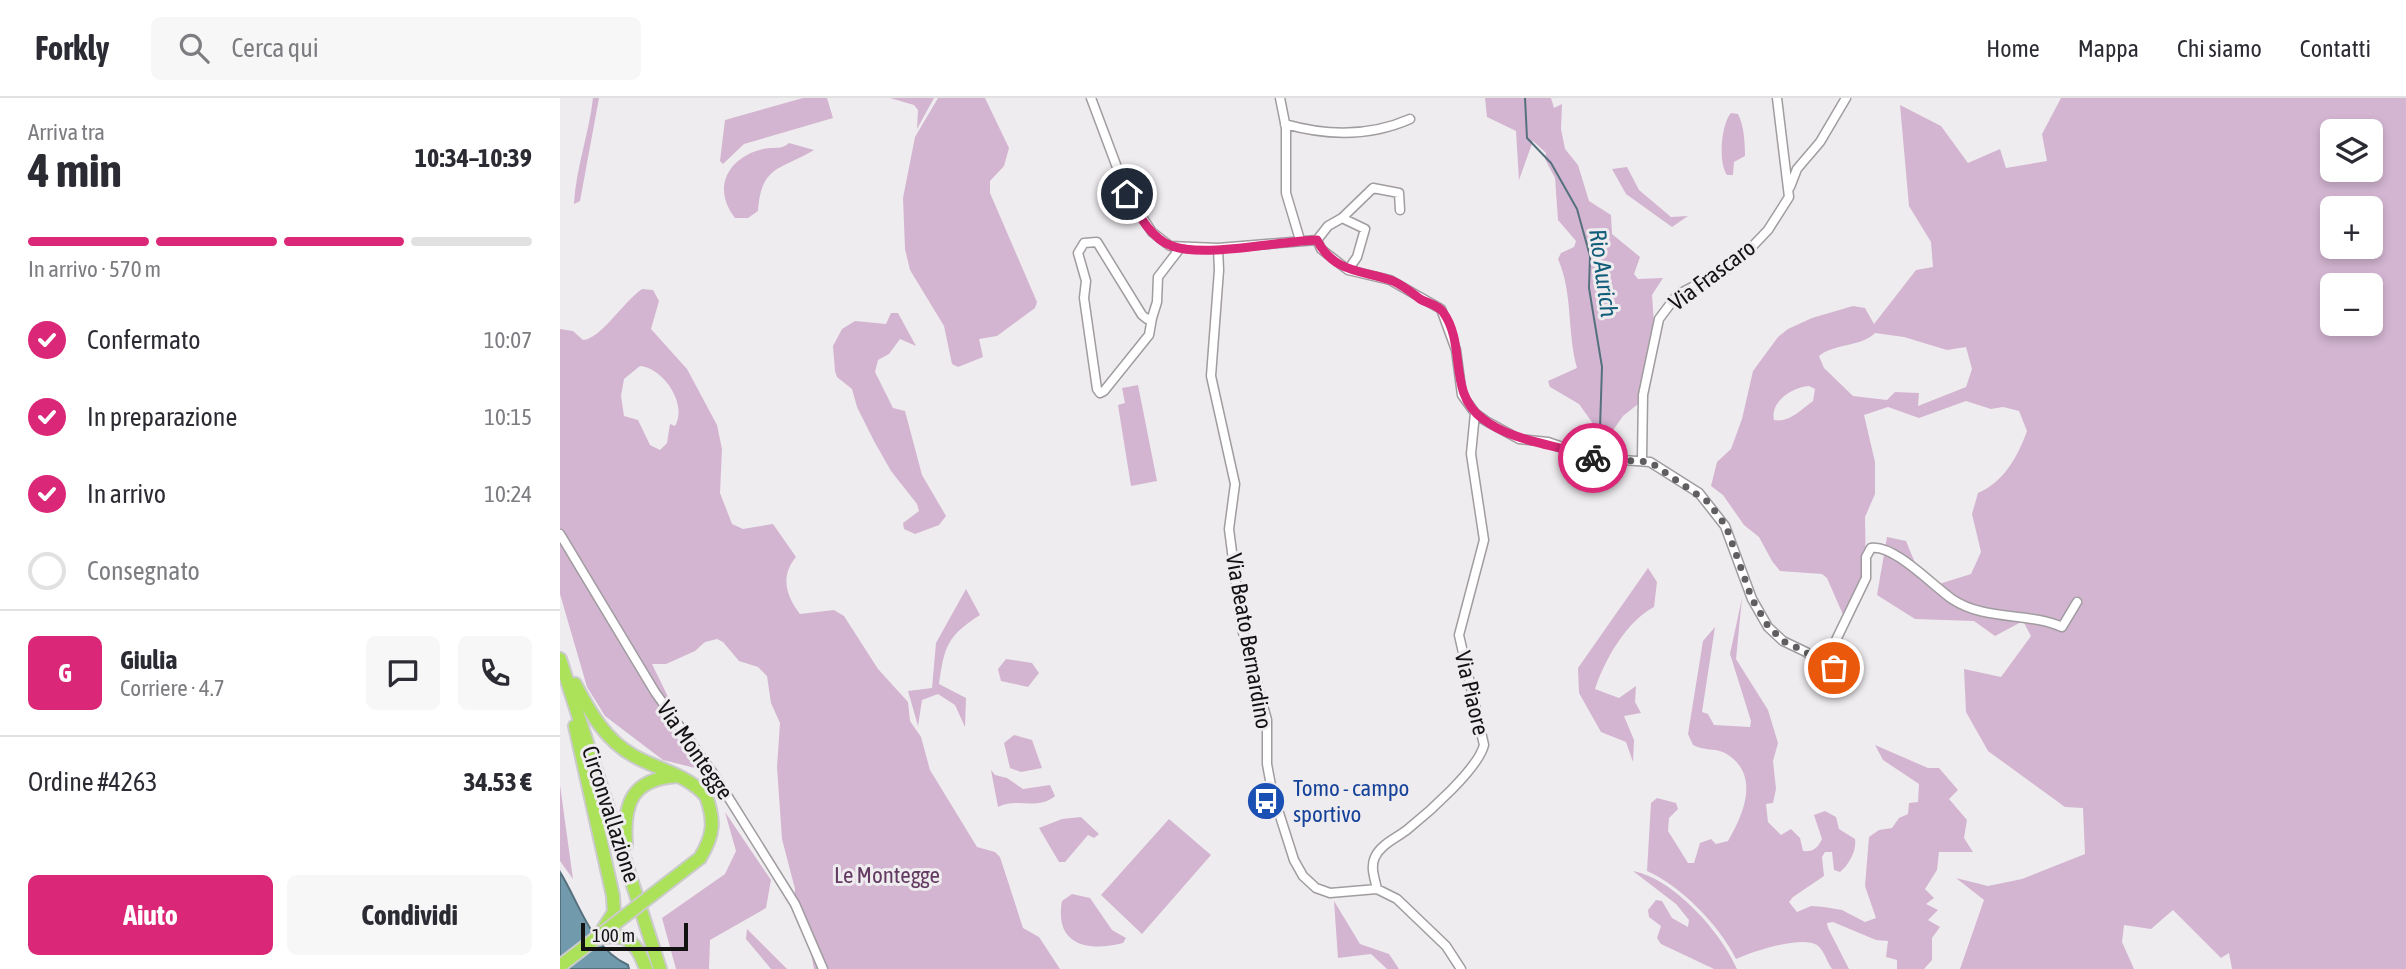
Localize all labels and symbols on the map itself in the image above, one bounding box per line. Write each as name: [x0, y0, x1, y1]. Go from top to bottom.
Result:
pin: [1097, 164, 1157, 224]
water label: Rio Aurich: [1584, 227, 1623, 319]
street label: Via Frascaro: [1664, 234, 1760, 316]
courier: [1558, 423, 1628, 493]
street label: Via Beato Bernardino: [1221, 551, 1277, 731]
pin: [1804, 638, 1864, 698]
street label: Via Piaore: [1450, 649, 1494, 737]
street label: Via Montegge: [652, 696, 738, 804]
street label: Circonvallazione: [577, 743, 645, 885]
place label: Tomo - campo sportivo: [1293, 775, 1409, 827]
bus stop icon: Tomo - campo sportivo: [1245, 780, 1287, 822]
park label: Le Montegge: [834, 862, 940, 888]
scale bar: [581, 920, 688, 952]

